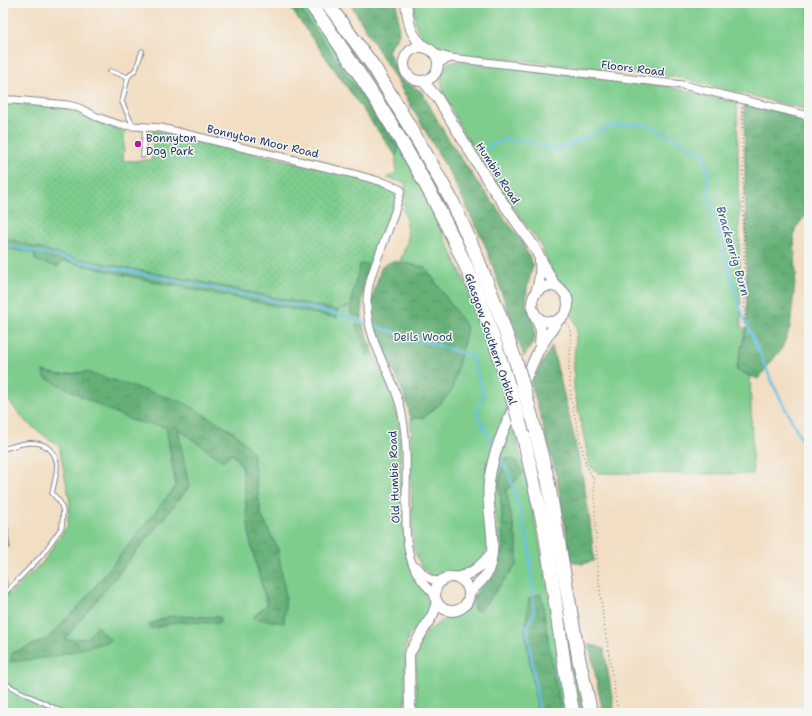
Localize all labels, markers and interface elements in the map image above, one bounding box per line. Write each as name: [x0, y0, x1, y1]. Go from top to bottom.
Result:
street label: Floors Road: [600, 57, 666, 80]
street label: Bonnyton Moor Road: [205, 121, 320, 162]
place label: Bonnyton Dog Park: [146, 131, 197, 159]
marker: Bonnyton Dog Park: [133, 139, 143, 149]
street label: Humbie Road: [472, 140, 523, 207]
water label: Brackenrig Burn: [713, 204, 753, 298]
street label: Glasgow Southern Orbital: [461, 271, 520, 408]
park label: Deils Wood: [393, 330, 453, 345]
street label: Old Humbie Road: [385, 430, 404, 524]

